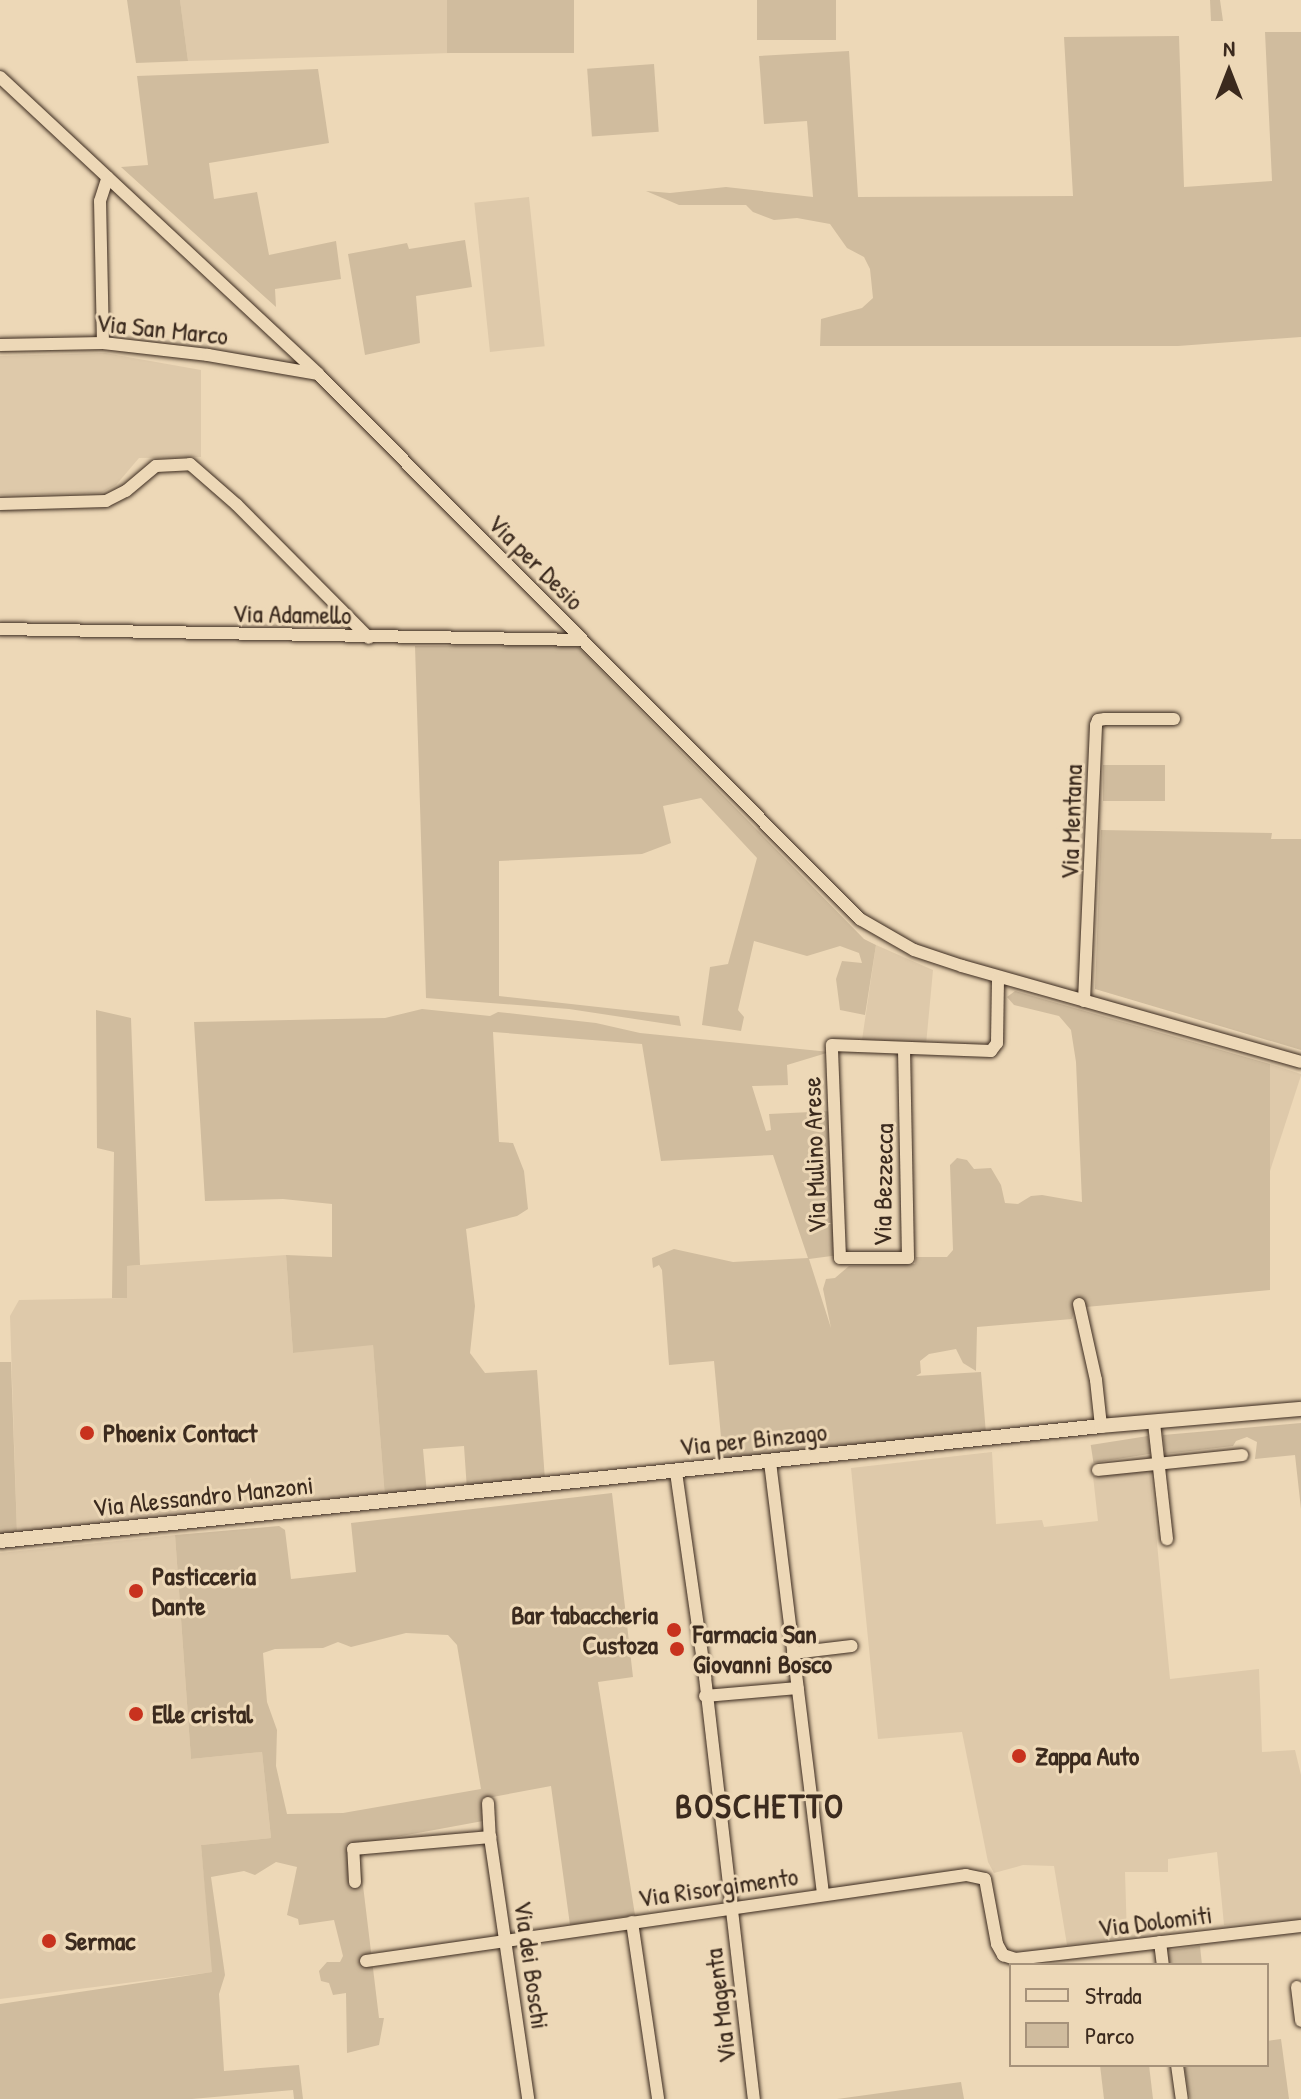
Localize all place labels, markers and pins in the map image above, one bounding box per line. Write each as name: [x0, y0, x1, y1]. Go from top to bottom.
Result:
place label: Phoenix Contact: [103, 1417, 257, 1449]
marker: Phoenix Contact: [78, 1424, 96, 1442]
place label: Pasticceria Dante: [152, 1560, 256, 1622]
marker: Pasticceria Dante: [127, 1582, 145, 1600]
place label: Bar tabaccheria Custoza: [511, 1599, 658, 1660]
place label: Farmacia San Giovanni Bosco: [693, 1618, 832, 1680]
marker: Bar tabaccheria Custoza: [665, 1621, 683, 1639]
marker: Farmacia San Giovanni Bosco: [668, 1640, 686, 1658]
place label: Elle cristal: [152, 1698, 253, 1730]
marker: Elle cristal: [127, 1705, 145, 1723]
place label: Zappa Auto: [1035, 1740, 1139, 1772]
marker: Zappa Auto: [1010, 1747, 1028, 1765]
place label: Sermac: [65, 1925, 135, 1957]
marker: Sermac: [40, 1932, 58, 1950]

